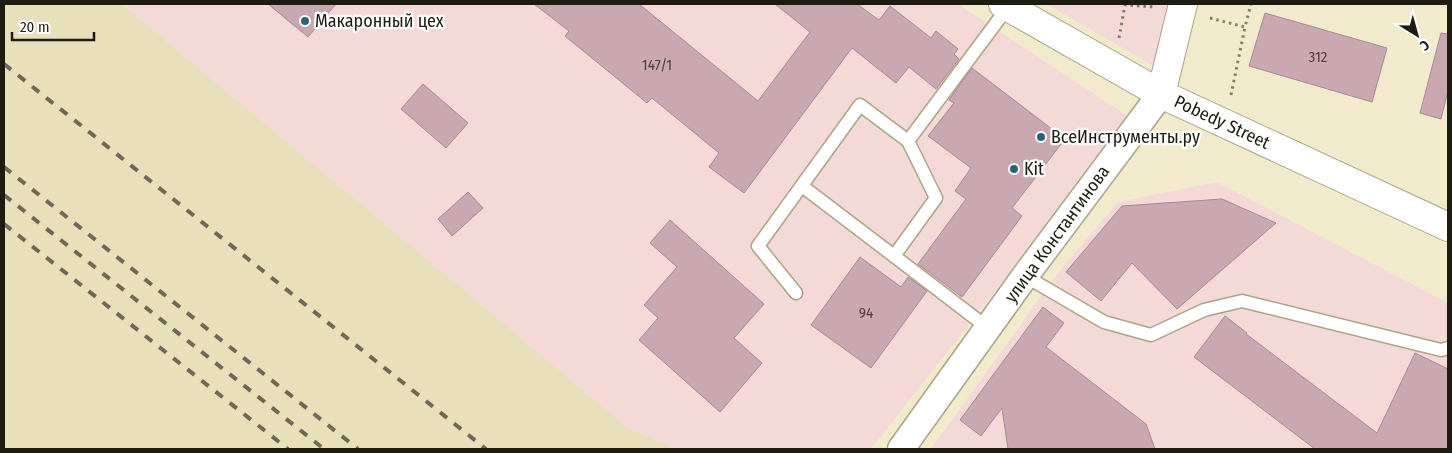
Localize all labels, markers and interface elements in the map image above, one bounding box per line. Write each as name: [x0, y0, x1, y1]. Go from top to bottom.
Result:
scale bar: [12, 10, 95, 42]
place label: Макаронный цех: [315, 10, 444, 32]
north arrow: [1392, 10, 1442, 60]
marker: Макаронный цех: [299, 15, 311, 27]
text: 20 m: [20, 18, 50, 36]
text: С: [1416, 36, 1433, 54]
house number: 312: [1309, 48, 1328, 66]
house number: 147/1: [642, 56, 672, 74]
street label: Pobedy Street: [1171, 90, 1273, 154]
place label: ВсеИнструменты.ру: [1051, 126, 1200, 148]
marker: ВсеИнструменты.ру: [1035, 131, 1047, 143]
place label: Kit: [1024, 158, 1044, 180]
street label: улица Константинова: [1000, 161, 1114, 307]
marker: Kit: [1008, 163, 1020, 175]
house number: 94: [859, 304, 873, 322]

